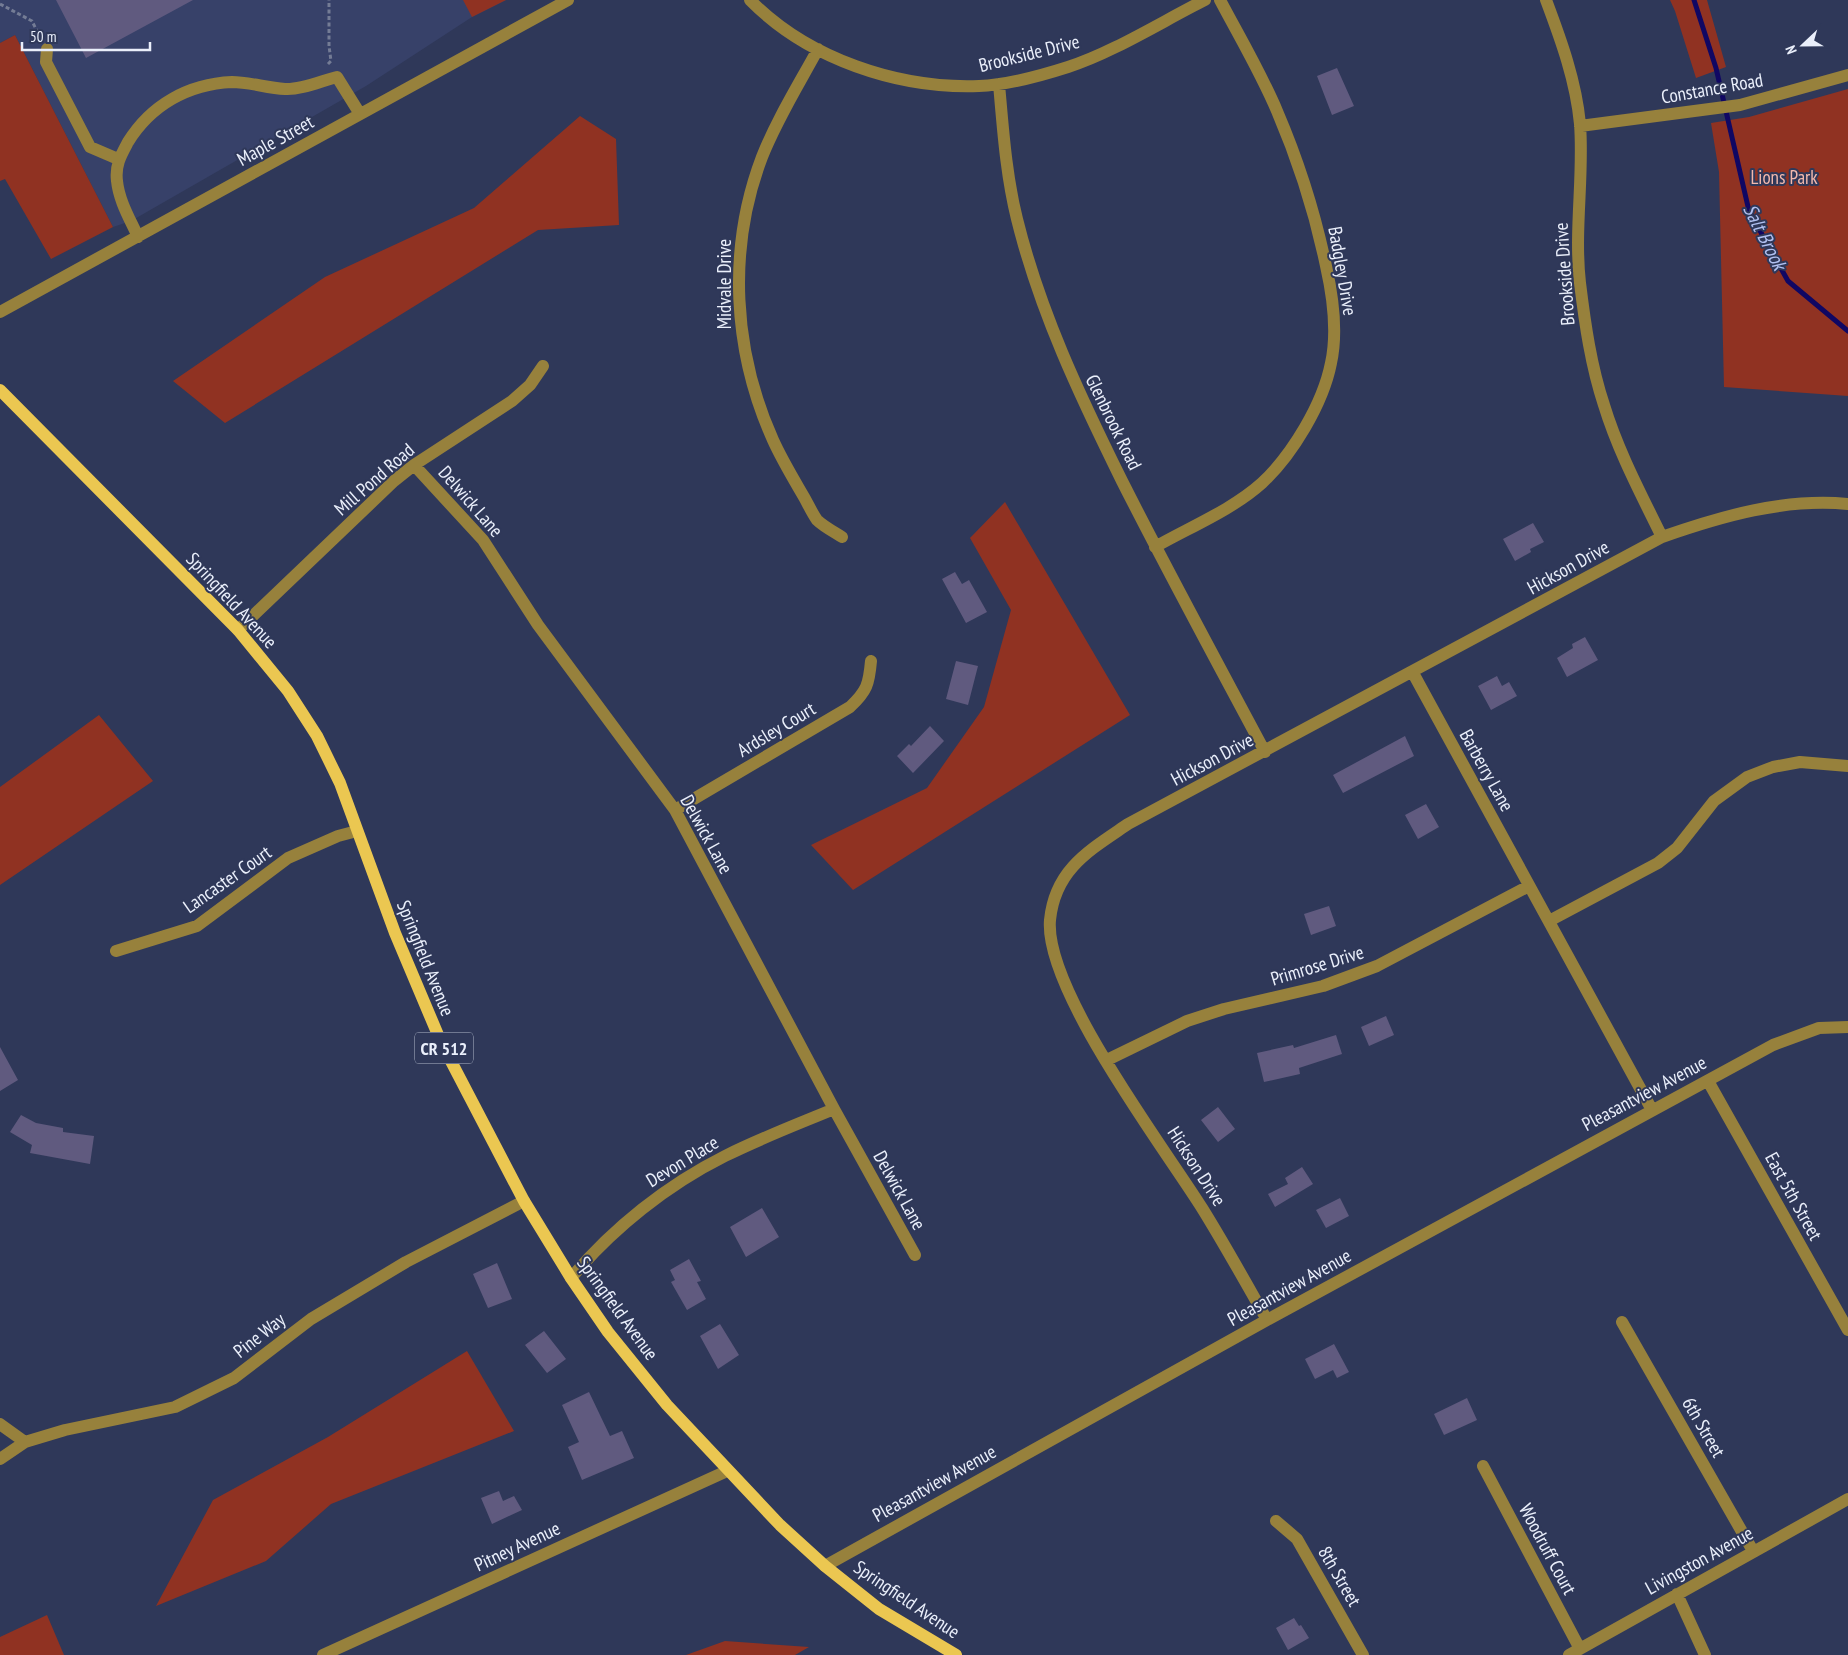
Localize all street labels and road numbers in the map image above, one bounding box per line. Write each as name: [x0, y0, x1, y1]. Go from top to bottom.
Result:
street label: Brookside Drive: [976, 29, 1082, 77]
street label: Constance Road: [1659, 67, 1765, 109]
street label: Maple Street: [233, 109, 318, 171]
street label: Brookside Drive: [1548, 222, 1580, 326]
street label: Badgley Drive: [1323, 225, 1363, 318]
street label: Midvale Drive: [712, 239, 736, 329]
street label: Glenbrook Road: [1081, 370, 1147, 474]
street label: Mill Pond Road: [329, 438, 419, 520]
street label: Delwick Lane: [434, 460, 509, 542]
street label: Hickson Drive: [1523, 535, 1613, 599]
street label: Springfield Avenue: [181, 547, 283, 653]
street label: Ardsley Court: [733, 696, 820, 762]
street label: Barberry Lane: [1455, 725, 1519, 815]
street label: Hickson Drive: [1167, 727, 1257, 791]
street label: Delwick Lane: [675, 790, 739, 878]
street label: Lancaster Court: [178, 839, 276, 918]
street label: Springfield Avenue: [392, 897, 460, 1019]
street label: Primrose Drive: [1268, 939, 1367, 991]
road number: CR 512: [415, 1032, 473, 1064]
street label: Pleasantview Avenue: [1578, 1050, 1710, 1136]
street label: Hickson Drive: [1162, 1122, 1232, 1210]
street label: Devon Place: [641, 1130, 723, 1192]
street label: Delwick Lane: [868, 1146, 932, 1234]
street label: East 5th Street: [1760, 1148, 1828, 1245]
street label: Pleasantview Avenue: [1223, 1243, 1355, 1331]
street label: Springfield Avenue: [572, 1251, 664, 1365]
street label: Pine Way: [228, 1307, 290, 1363]
street label: 6th Street: [1677, 1393, 1731, 1462]
street label: Pleasantview Avenue: [868, 1439, 1000, 1527]
street label: Woodruff Court: [1514, 1499, 1582, 1599]
street label: Pitney Avenue: [470, 1516, 564, 1576]
street label: Livingston Avenue: [1641, 1520, 1757, 1600]
street label: 8th Street: [1313, 1542, 1367, 1611]
street label: Springfield Avenue: [849, 1555, 965, 1643]

